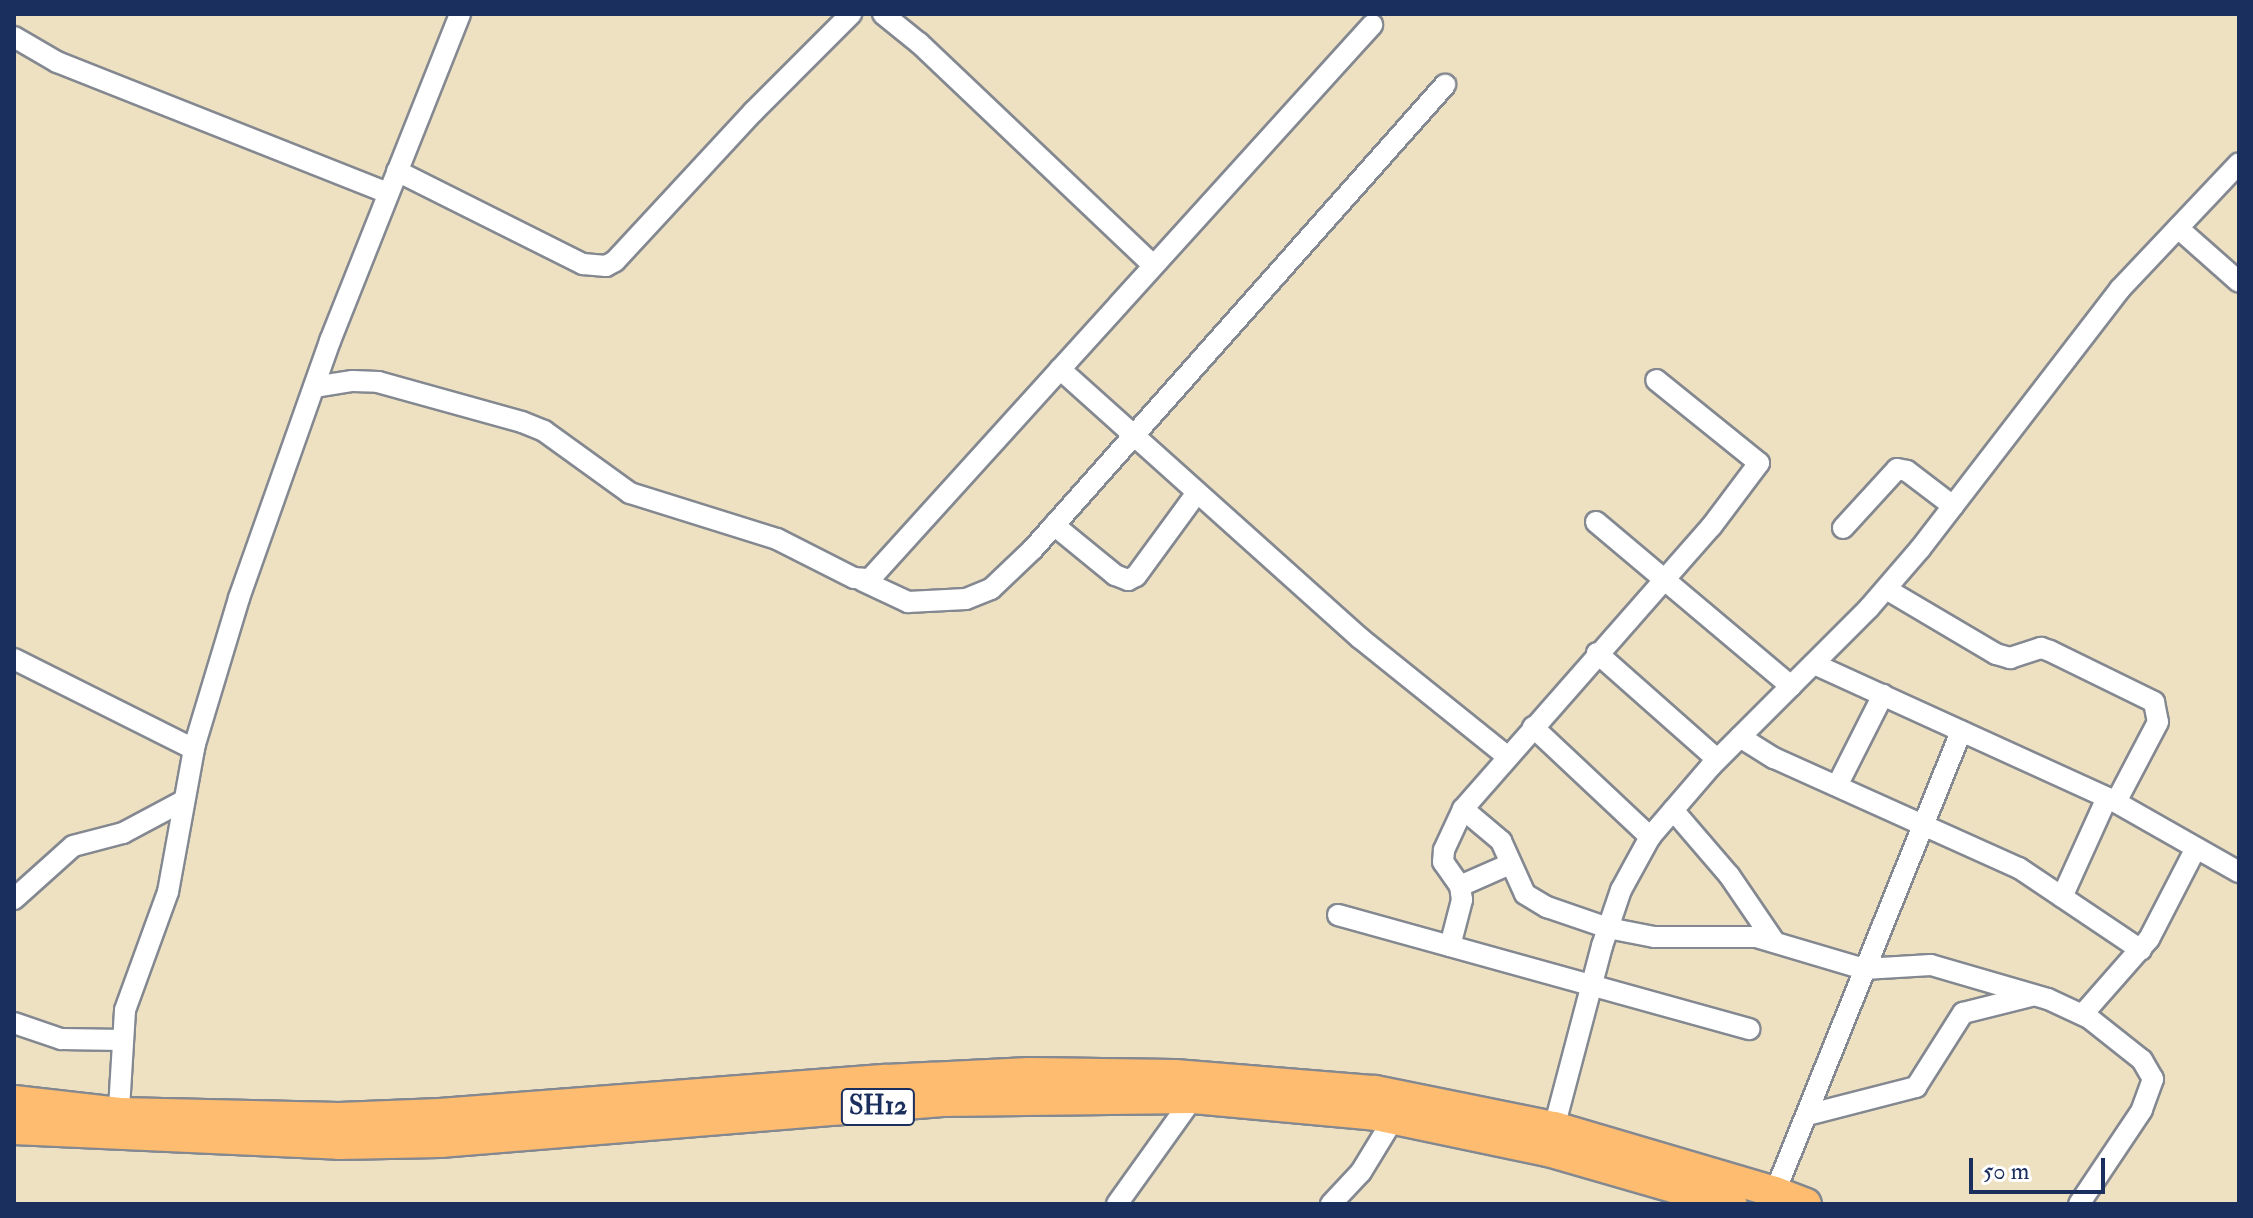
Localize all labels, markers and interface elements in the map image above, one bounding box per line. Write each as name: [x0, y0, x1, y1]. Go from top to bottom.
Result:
road number: SH12: [840, 1085, 916, 1129]
scale bar: [1973, 1142, 2109, 1192]
text: 50 m: [1983, 1156, 2029, 1187]

